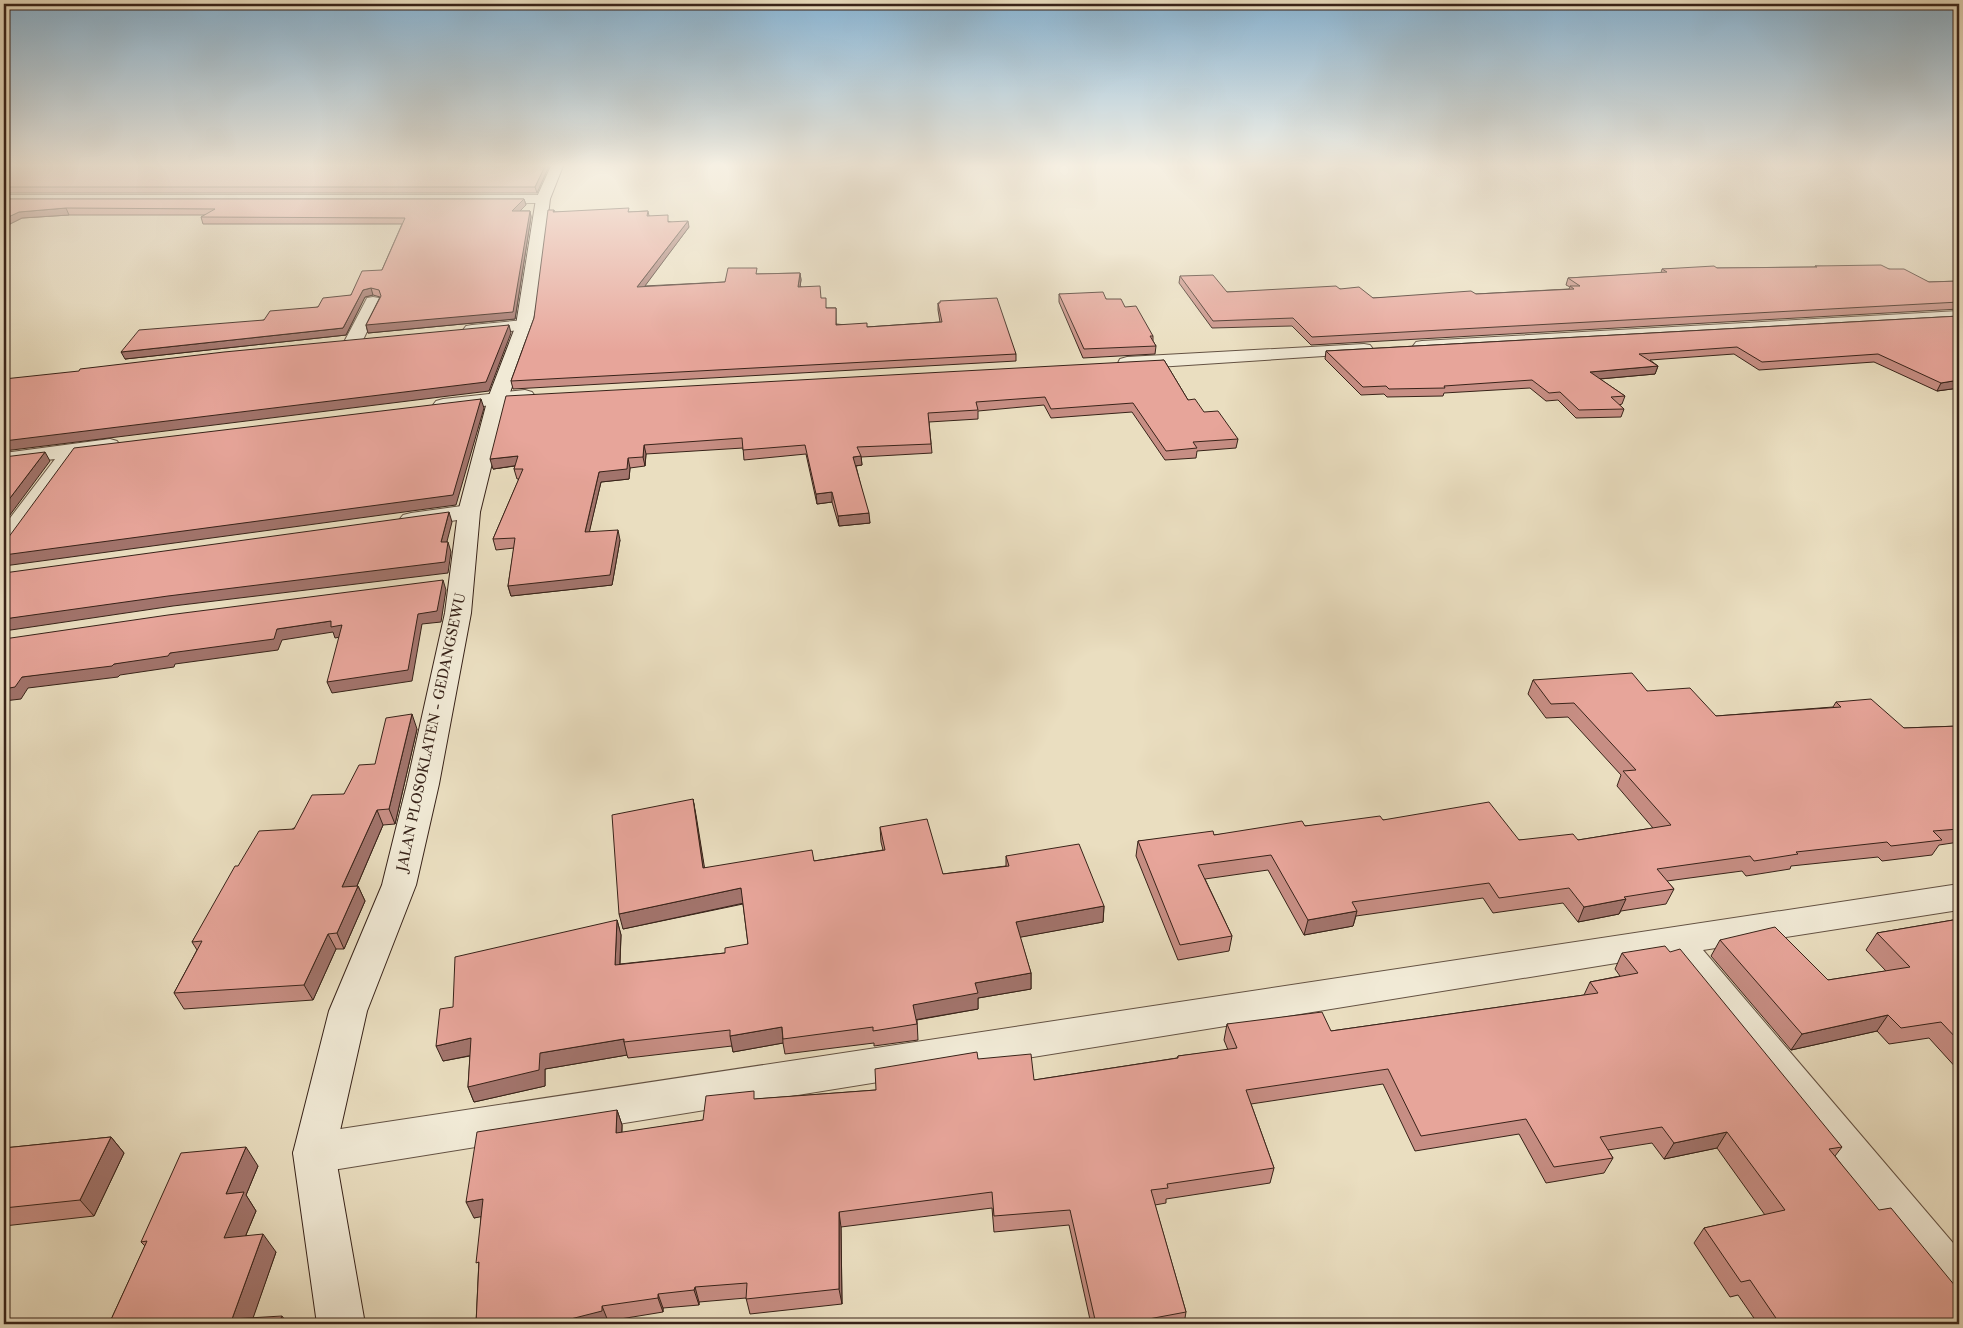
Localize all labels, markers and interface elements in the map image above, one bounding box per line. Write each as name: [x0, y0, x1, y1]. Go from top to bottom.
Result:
street label: JALAN PLOSOKLATEN - GEDANGSEWU: [392, 591, 469, 875]

